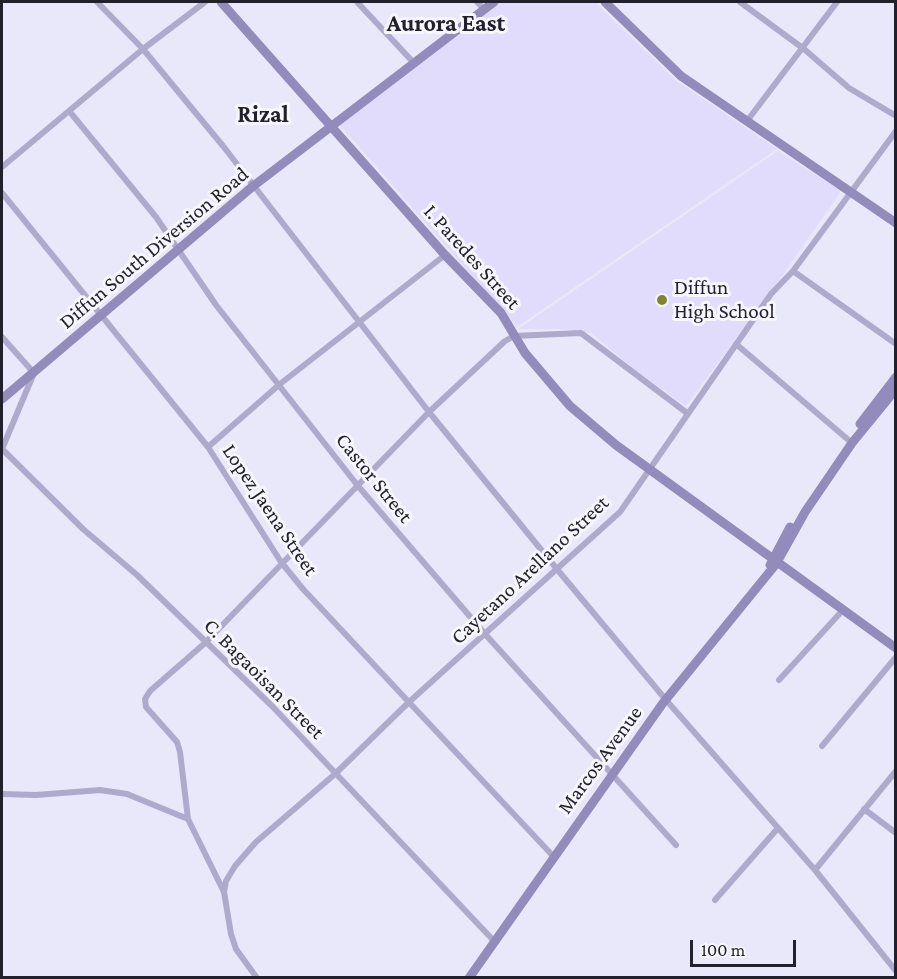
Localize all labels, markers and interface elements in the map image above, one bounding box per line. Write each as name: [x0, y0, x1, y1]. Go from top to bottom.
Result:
district label: Aurora East: [387, 10, 505, 38]
district label: Rizal: [237, 101, 289, 129]
street label: Diffun South Diversion Road: [54, 161, 254, 335]
street label: I. Paredes Street: [418, 199, 526, 315]
place label: Diffun High School: [674, 275, 775, 325]
marker: Diffun High School: [655, 293, 669, 307]
street label: Castor Street: [330, 428, 418, 528]
street label: Lopez Jaena Street: [217, 439, 323, 581]
street label: Cayetano Arellano Street: [446, 490, 614, 650]
street label: C. Bagaoisan Street: [198, 613, 330, 745]
street label: Marcos Avenue: [552, 701, 648, 819]
scale bar: [693, 928, 800, 966]
text: 100 m: [701, 940, 745, 960]

